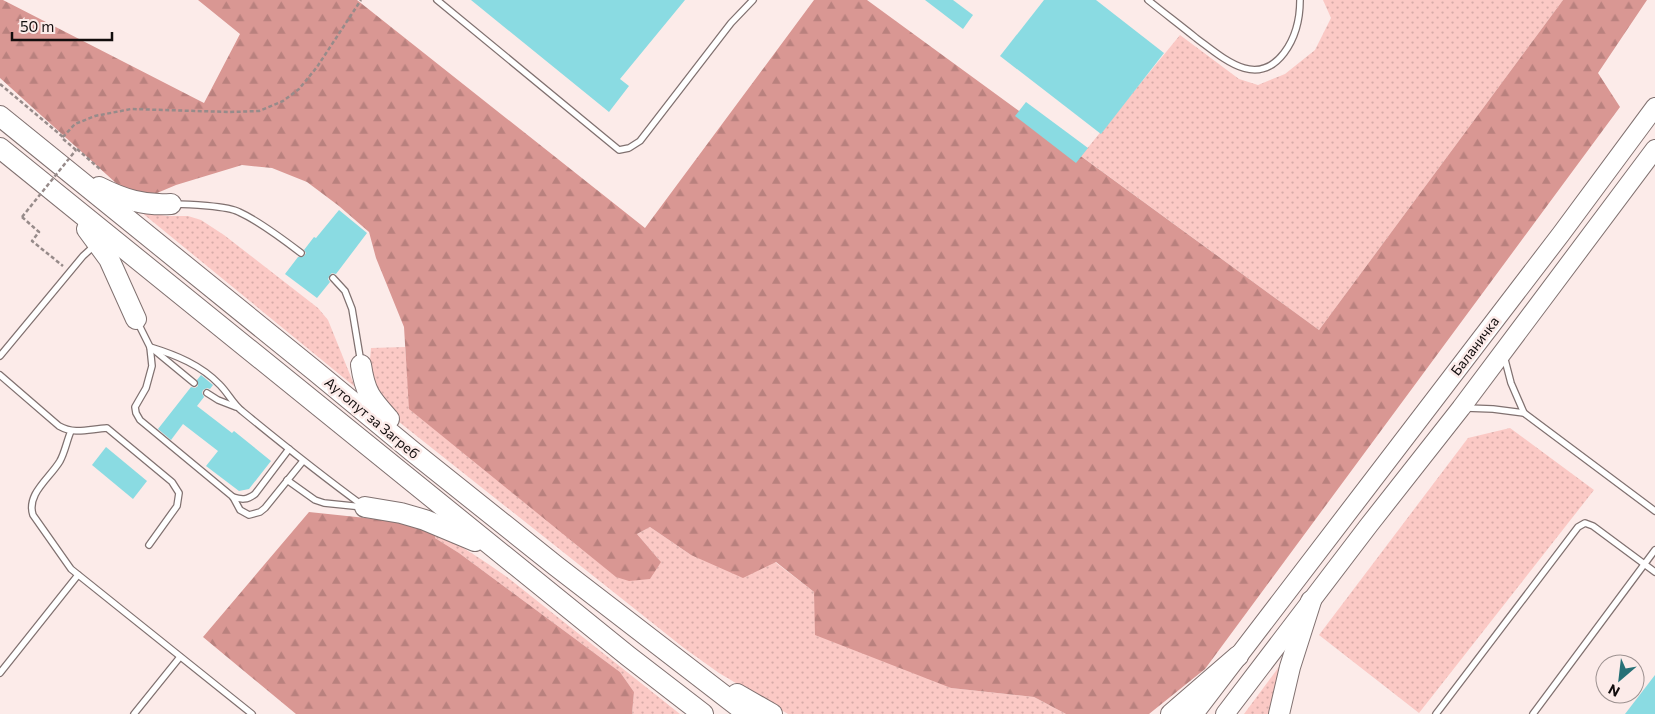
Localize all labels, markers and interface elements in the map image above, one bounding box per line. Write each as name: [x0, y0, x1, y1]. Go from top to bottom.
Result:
scale bar: [12, 10, 112, 42]
text: 50 m: [20, 17, 54, 35]
street label: Баланичка: [1447, 313, 1502, 379]
street label: Аутопут за Загреб: [322, 373, 423, 462]
north arrow: [1595, 654, 1645, 704]
text: N: [1605, 681, 1622, 701]

